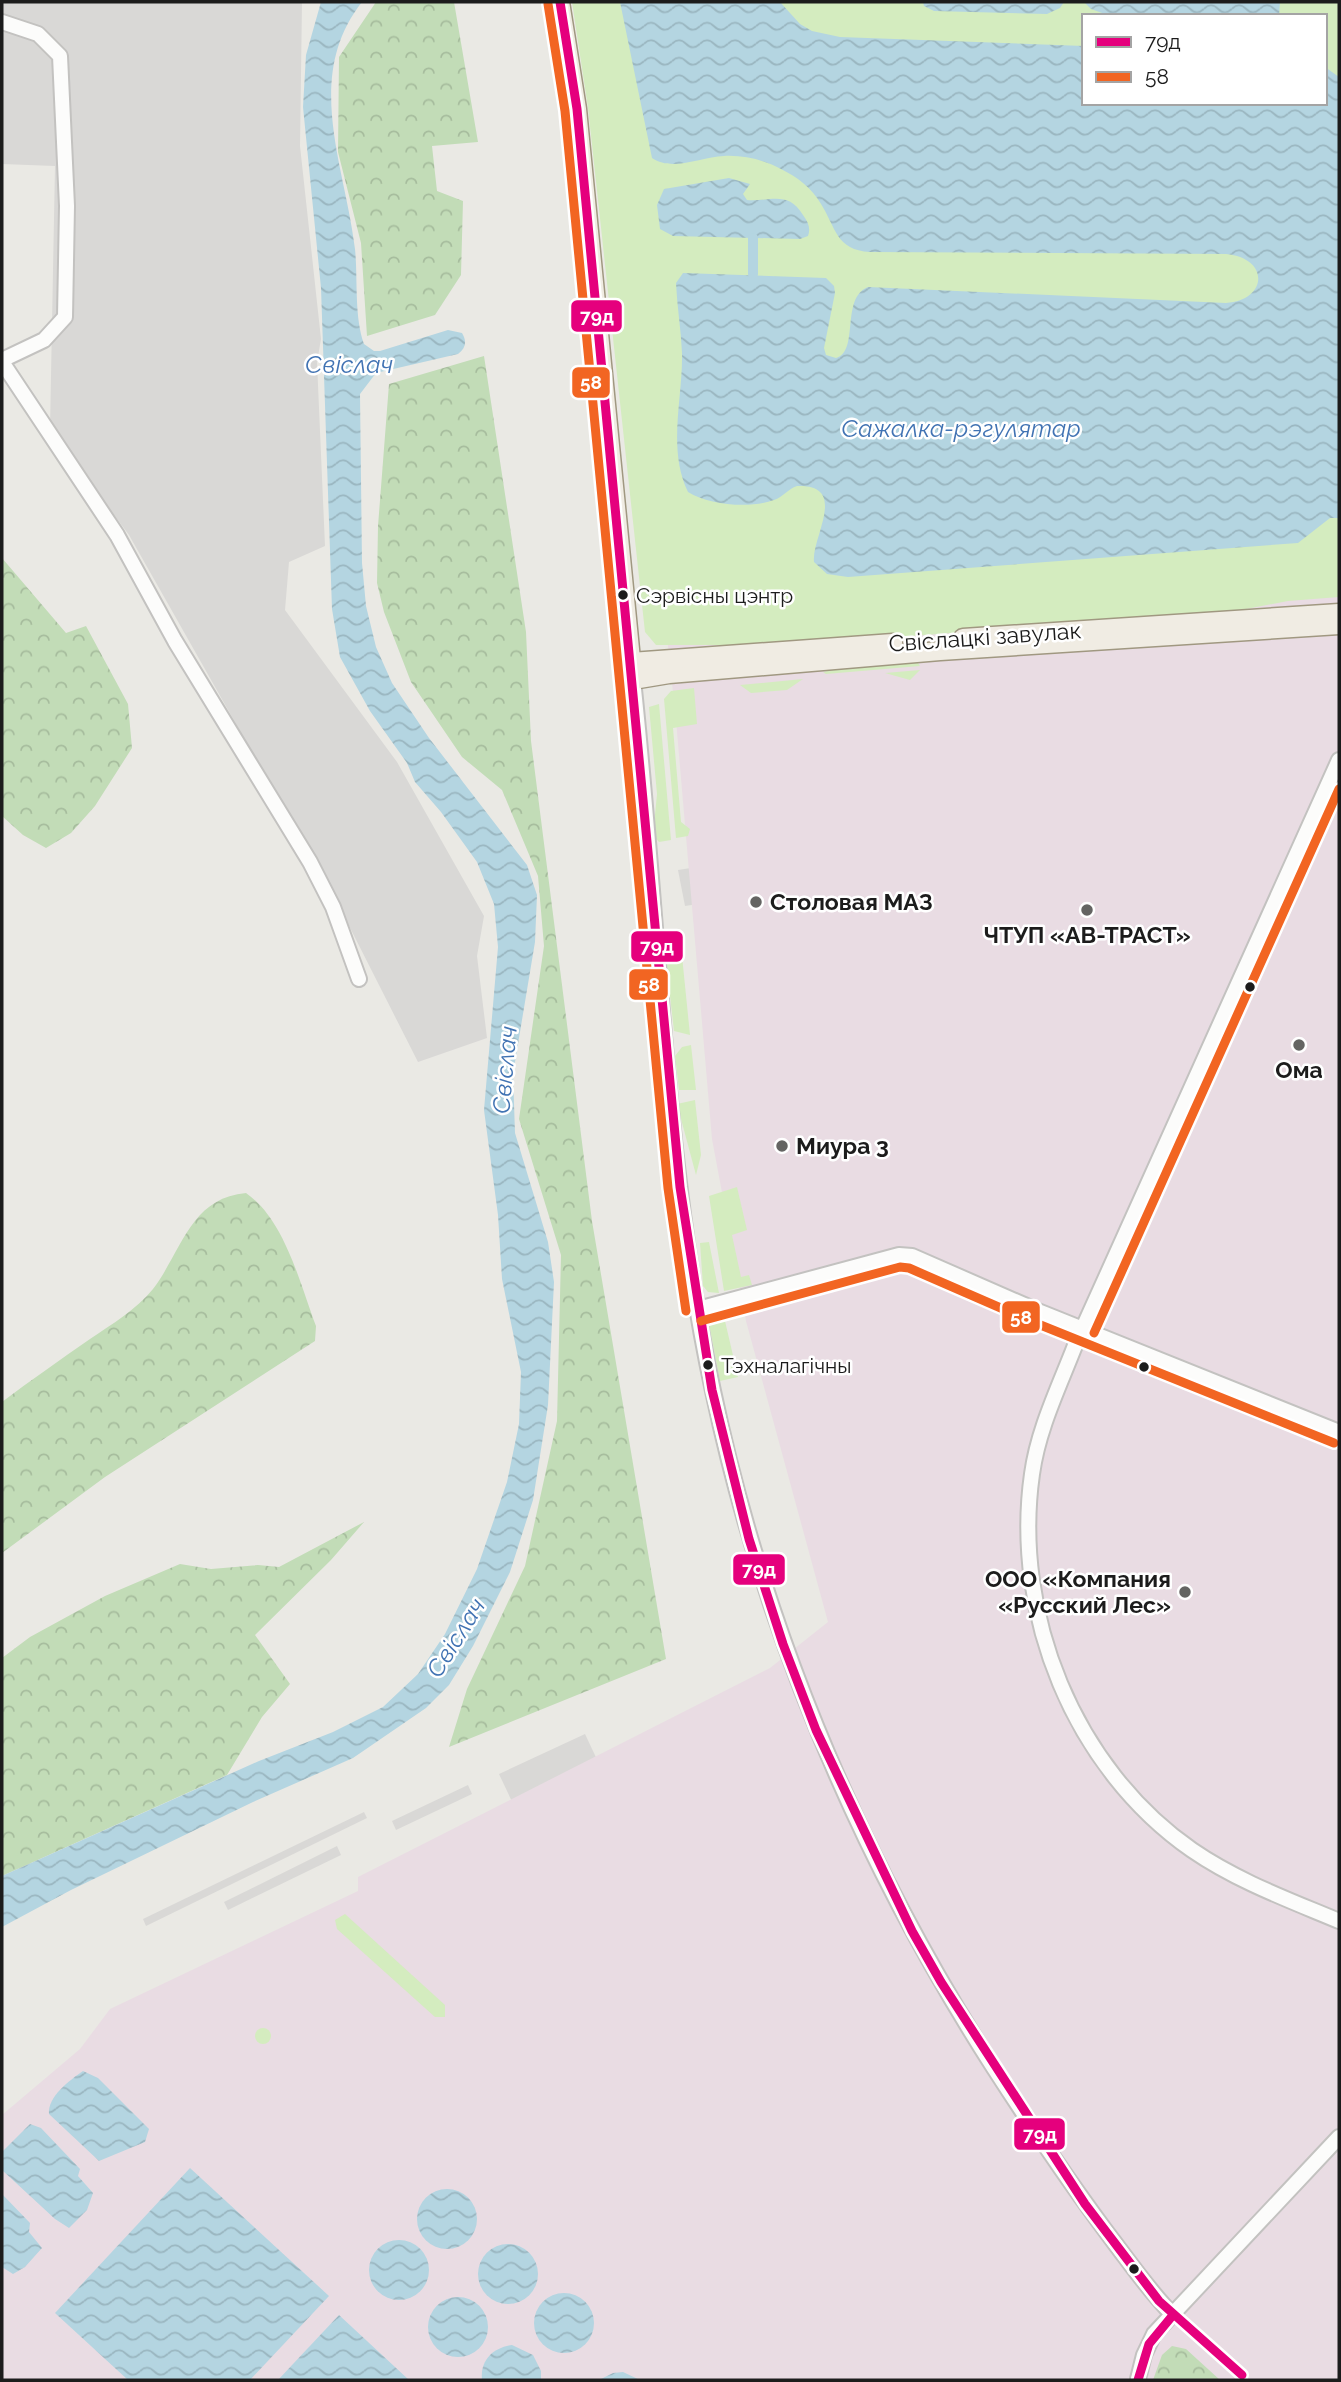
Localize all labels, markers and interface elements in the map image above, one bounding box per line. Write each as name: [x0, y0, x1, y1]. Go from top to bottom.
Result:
legend: [1082, 14, 1327, 105]
text: 79д: [1145, 29, 1181, 54]
text: 58: [1145, 64, 1169, 89]
line badge: 79д: [570, 299, 623, 333]
text: 79д: [580, 305, 614, 327]
water label: Свіслач: [305, 350, 393, 379]
line badge: 58: [571, 366, 611, 399]
text: 58: [580, 371, 602, 393]
water label: Сажалка-рэгулятар: [841, 414, 1081, 443]
place label: Сэрвісны цэнтр: [636, 583, 793, 608]
marker: Сэрвісны цэнтр: [616, 588, 630, 602]
street label: Свіслацкі завулак: [888, 616, 1082, 657]
place label: Столовая МАЗ: [770, 888, 933, 915]
marker: Столовая МАЗ: [748, 894, 764, 910]
marker: ЧТУП «АВ-ТРАСТ»: [1079, 902, 1095, 918]
place label: ЧТУП «АВ-ТРАСТ»: [983, 921, 1191, 948]
line badge: 79д: [630, 930, 684, 963]
text: 79д: [640, 935, 674, 957]
line badge: 58: [628, 968, 669, 1001]
text: 58: [638, 973, 660, 995]
unlabelled marker: [1243, 980, 1257, 994]
water label: Свіслач: [486, 1025, 523, 1115]
marker: Ома: [1291, 1037, 1307, 1053]
place label: Ома: [1275, 1056, 1323, 1083]
place label: Миура 3: [796, 1132, 889, 1159]
marker: Миура 3: [774, 1138, 790, 1154]
line badge: 58: [1001, 1300, 1041, 1334]
text: 58: [1010, 1306, 1032, 1328]
place label: Тэхналагічны: [721, 1353, 852, 1378]
marker: Тэхналагічны: [701, 1358, 715, 1372]
unlabelled marker: [1137, 1360, 1151, 1374]
line badge: 79д: [732, 1553, 786, 1586]
text: 79д: [742, 1558, 776, 1580]
place label: ООО «Компания «Русский Лес»: [985, 1565, 1171, 1618]
marker: ООО «Компания «Русский Лес»: [1177, 1584, 1193, 1600]
water label: Свіслач: [420, 1593, 491, 1683]
line badge: 79д: [1013, 2117, 1066, 2151]
text: 79д: [1023, 2123, 1057, 2145]
unlabelled marker: [1127, 2262, 1141, 2276]

